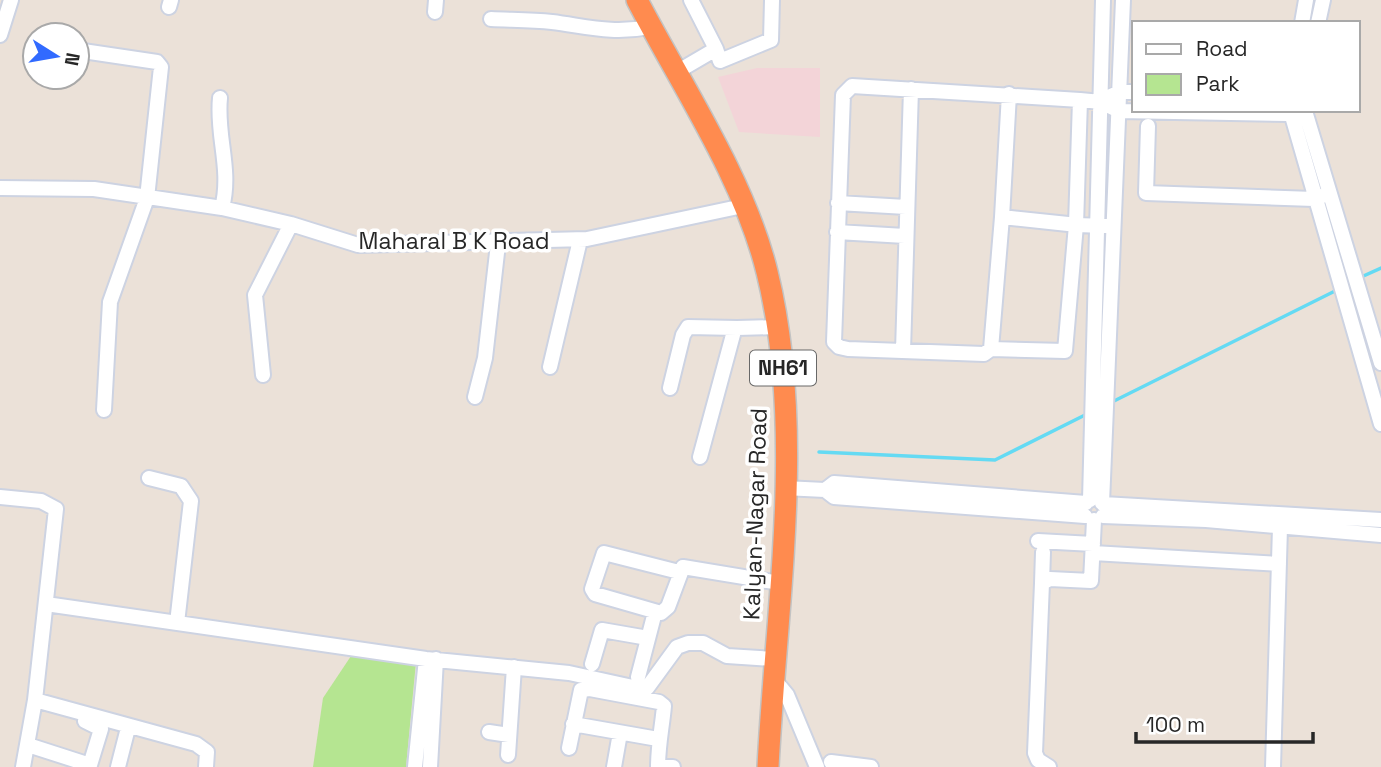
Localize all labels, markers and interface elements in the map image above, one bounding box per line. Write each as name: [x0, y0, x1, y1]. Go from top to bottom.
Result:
north arrow: [21, 21, 91, 91]
legend: [1132, 21, 1360, 112]
text: Road: [1196, 35, 1248, 62]
text: N: [59, 51, 86, 68]
text: Park: [1196, 70, 1240, 97]
street label: Maharal B K Road: [358, 226, 550, 256]
road number: NH61: [750, 350, 816, 386]
street label: Kalyan-Nagar Road: [736, 408, 774, 620]
scale bar: [1136, 700, 1313, 744]
text: 100 m: [1146, 711, 1205, 738]

